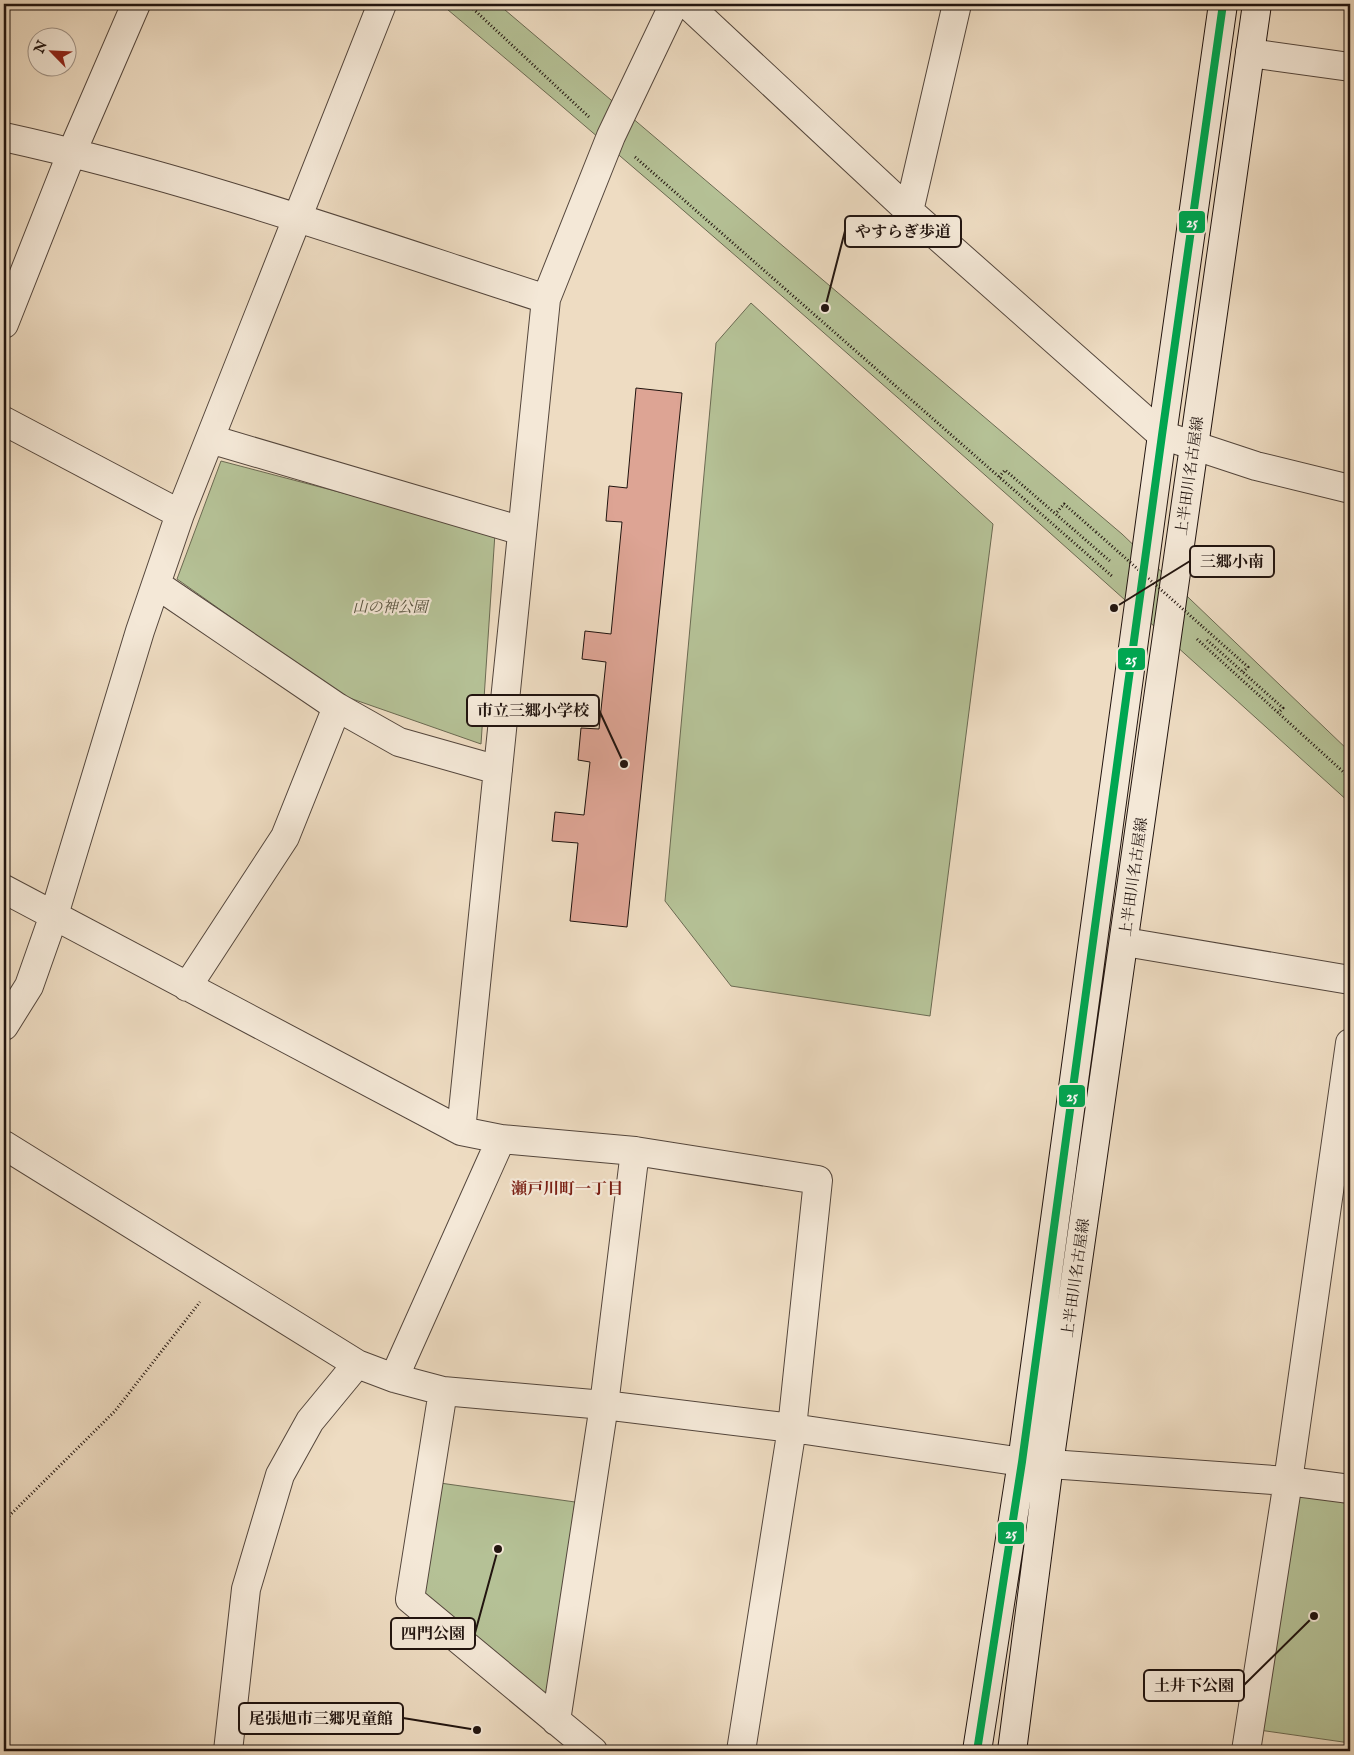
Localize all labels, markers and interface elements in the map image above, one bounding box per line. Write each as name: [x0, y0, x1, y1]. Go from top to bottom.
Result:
north arrow: [28, 28, 78, 78]
text: N: [30, 38, 52, 57]
line badge: 25: [1178, 210, 1206, 234]
text: 25: [1186, 214, 1198, 232]
callout: やすらぎ歩道: [845, 216, 961, 247]
text: やすらぎ歩道: [855, 223, 951, 243]
street label: 上半田川名古屋線: [1172, 415, 1208, 537]
callout: 三郷小南: [1190, 546, 1274, 577]
text: 三郷小南: [1200, 553, 1264, 573]
park label: 山の神公園: [352, 598, 430, 617]
line badge: 25: [1117, 647, 1146, 671]
text: 25: [1125, 651, 1137, 669]
callout: 市立三郷小学校: [467, 695, 599, 726]
text: 市立三郷小学校: [477, 702, 590, 722]
street label: 上半田川名古屋線: [1116, 816, 1152, 938]
line badge: 25: [1058, 1084, 1086, 1108]
text: 25: [1066, 1088, 1078, 1106]
district label: 瀬戸川町一丁目: [511, 1180, 623, 1200]
street label: 上半田川名古屋線: [1058, 1217, 1094, 1339]
line badge: 25: [997, 1521, 1025, 1545]
text: 25: [1005, 1525, 1017, 1543]
callout: 四門公園: [391, 1618, 475, 1649]
text: 四門公園: [401, 1625, 465, 1645]
callout: 土井下公園: [1144, 1670, 1244, 1701]
text: 土井下公園: [1154, 1677, 1234, 1697]
callout: 尾張旭市三郷児童館: [239, 1703, 403, 1734]
text: 尾張旭市三郷児童館: [249, 1710, 393, 1730]

